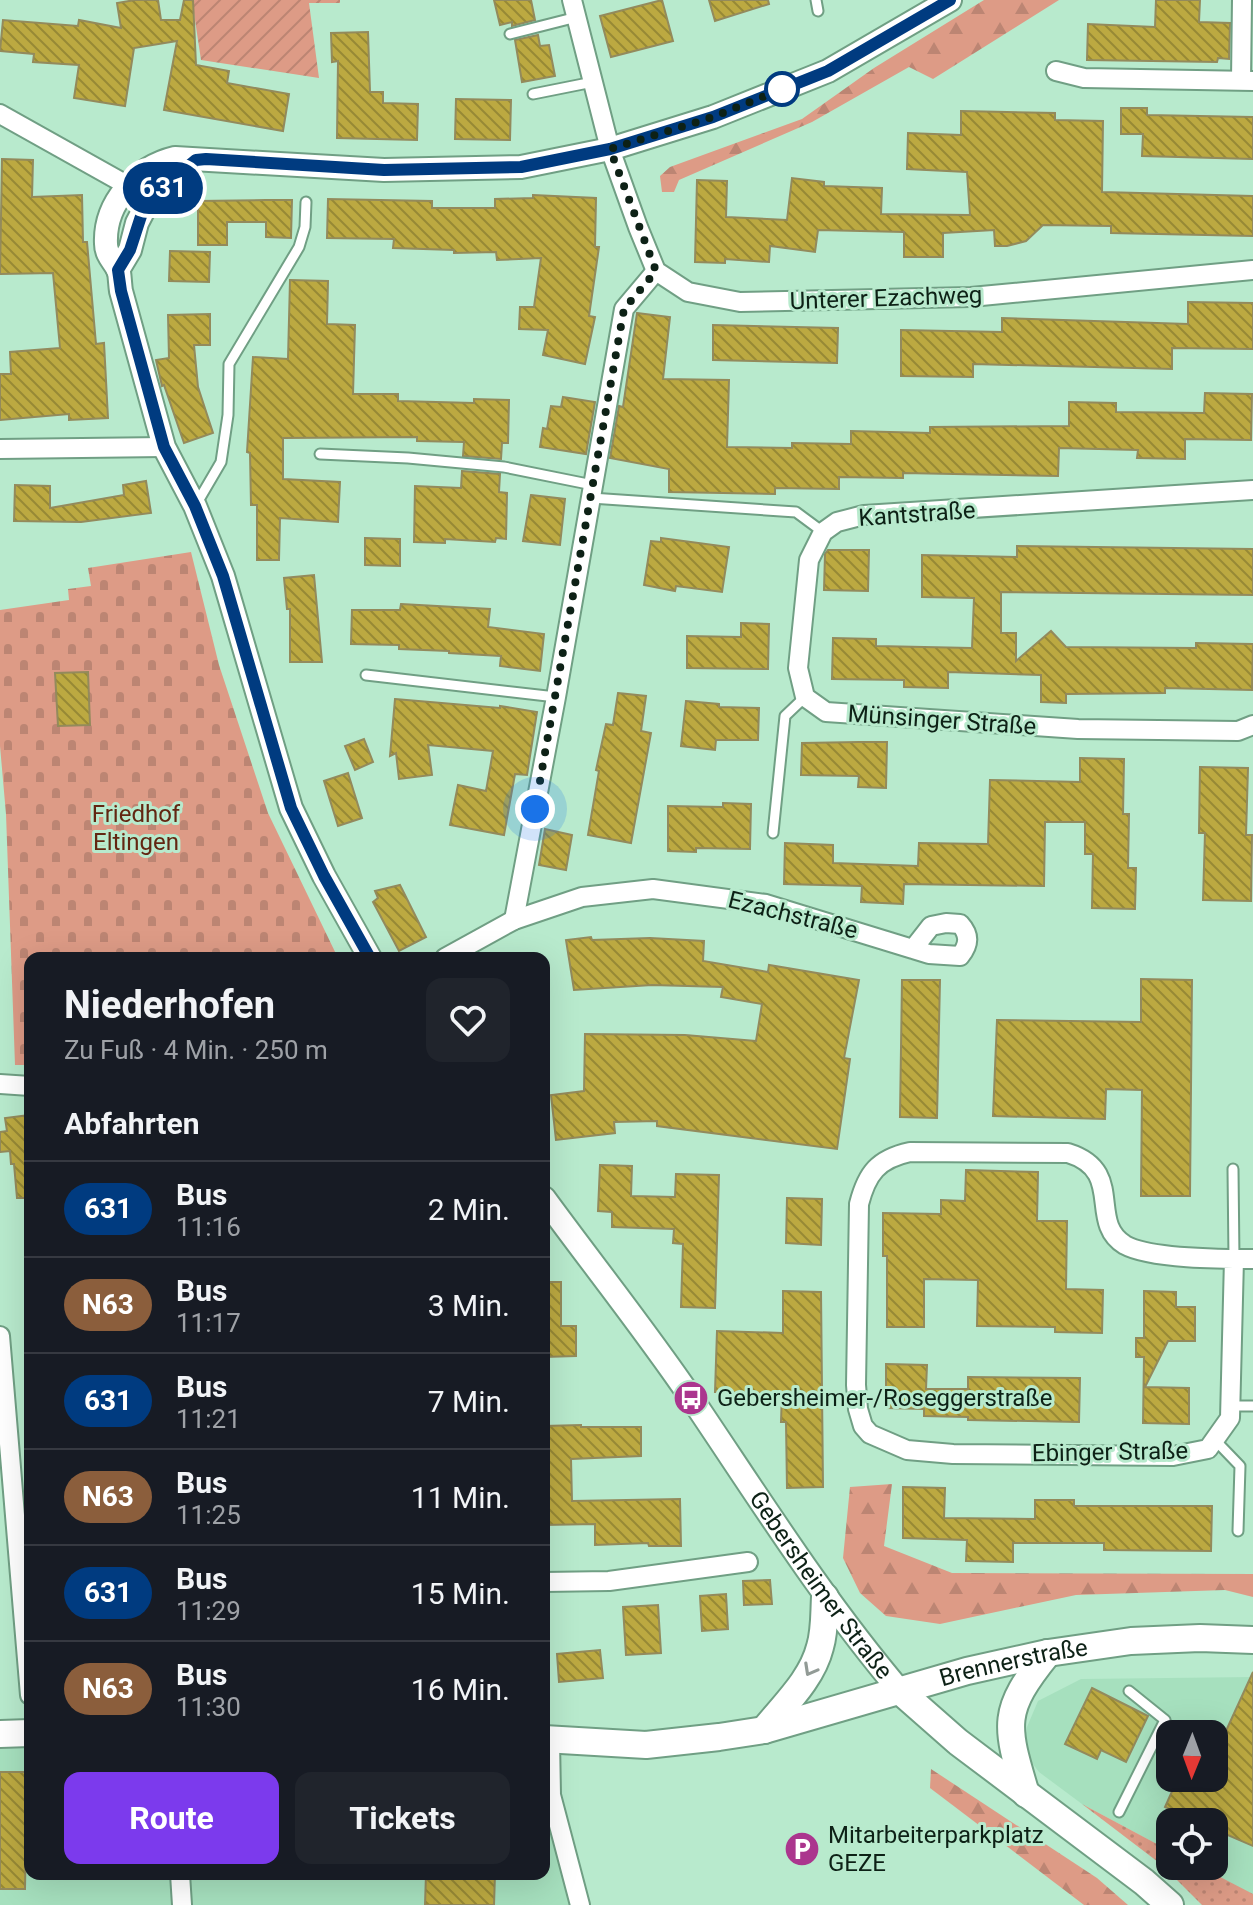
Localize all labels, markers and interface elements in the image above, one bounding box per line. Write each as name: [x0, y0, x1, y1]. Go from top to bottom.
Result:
unlabelled marker: [765, 72, 799, 106]
line badge: 631: [117, 162, 209, 214]
text: 631: [139, 171, 187, 204]
street label: Unterer Ezachweg: [789, 281, 983, 315]
street label: Kantstraße: [858, 496, 976, 532]
street label: Münsinger Straße: [847, 699, 1037, 741]
your location: [515, 789, 555, 829]
park label: Friedhof Eltingen: [92, 800, 181, 856]
street label: Ezachstraße: [725, 885, 861, 945]
button: heart: [426, 978, 510, 1062]
text: Niederhofen: [64, 983, 275, 1027]
text: Zu Fuß · 4 Min. · 250 m: [64, 1035, 328, 1065]
text: Abfahrten: [64, 1106, 200, 1141]
text: Bus: [176, 1177, 227, 1212]
text: 631: [84, 1192, 132, 1225]
text: 2 Min.: [428, 1192, 510, 1227]
text: 11:16: [176, 1212, 241, 1242]
text: Bus: [176, 1273, 227, 1308]
text: N63: [82, 1288, 134, 1321]
text: 3 Min.: [428, 1288, 510, 1323]
text: 11:17: [176, 1308, 241, 1338]
text: Bus: [176, 1369, 227, 1404]
bus stop icon: Gebersheimer-/Roseggerstraße: [672, 1379, 710, 1417]
text: 631: [84, 1384, 132, 1417]
text: 7 Min.: [428, 1384, 510, 1419]
place label: Gebersheimer-/Roseggerstraße: [717, 1384, 1052, 1412]
text: 11:21: [176, 1404, 241, 1434]
street label: Ebinger Straße: [1032, 1437, 1188, 1467]
text: Bus: [176, 1465, 227, 1500]
text: N63: [82, 1480, 134, 1513]
text: 11 Min.: [411, 1480, 510, 1515]
street label: Gebersheimer Straße: [744, 1486, 898, 1685]
text: 11:25: [176, 1500, 241, 1530]
text: Bus: [176, 1561, 227, 1596]
text: 631: [84, 1576, 132, 1609]
text: 15 Min.: [411, 1576, 510, 1611]
text: 11:29: [176, 1596, 241, 1626]
street label: Brennerstraße: [936, 1633, 1090, 1692]
text: Bus: [176, 1657, 227, 1692]
one-way arrow: [804, 1661, 819, 1676]
text: N63: [82, 1672, 134, 1705]
text: 16 Min.: [411, 1672, 510, 1707]
text: 11:30: [176, 1692, 241, 1722]
north arrow: [1156, 1720, 1228, 1792]
map controls: [1156, 1720, 1228, 1880]
button: Route: [64, 1772, 279, 1864]
button: Tickets: [295, 1772, 510, 1864]
button: locate: [1156, 1808, 1228, 1880]
place label: Mitarbeiterparkplatz GEZE: [828, 1821, 1044, 1877]
parking icon: Mitarbeiterparkplatz GEZE: [783, 1830, 821, 1868]

